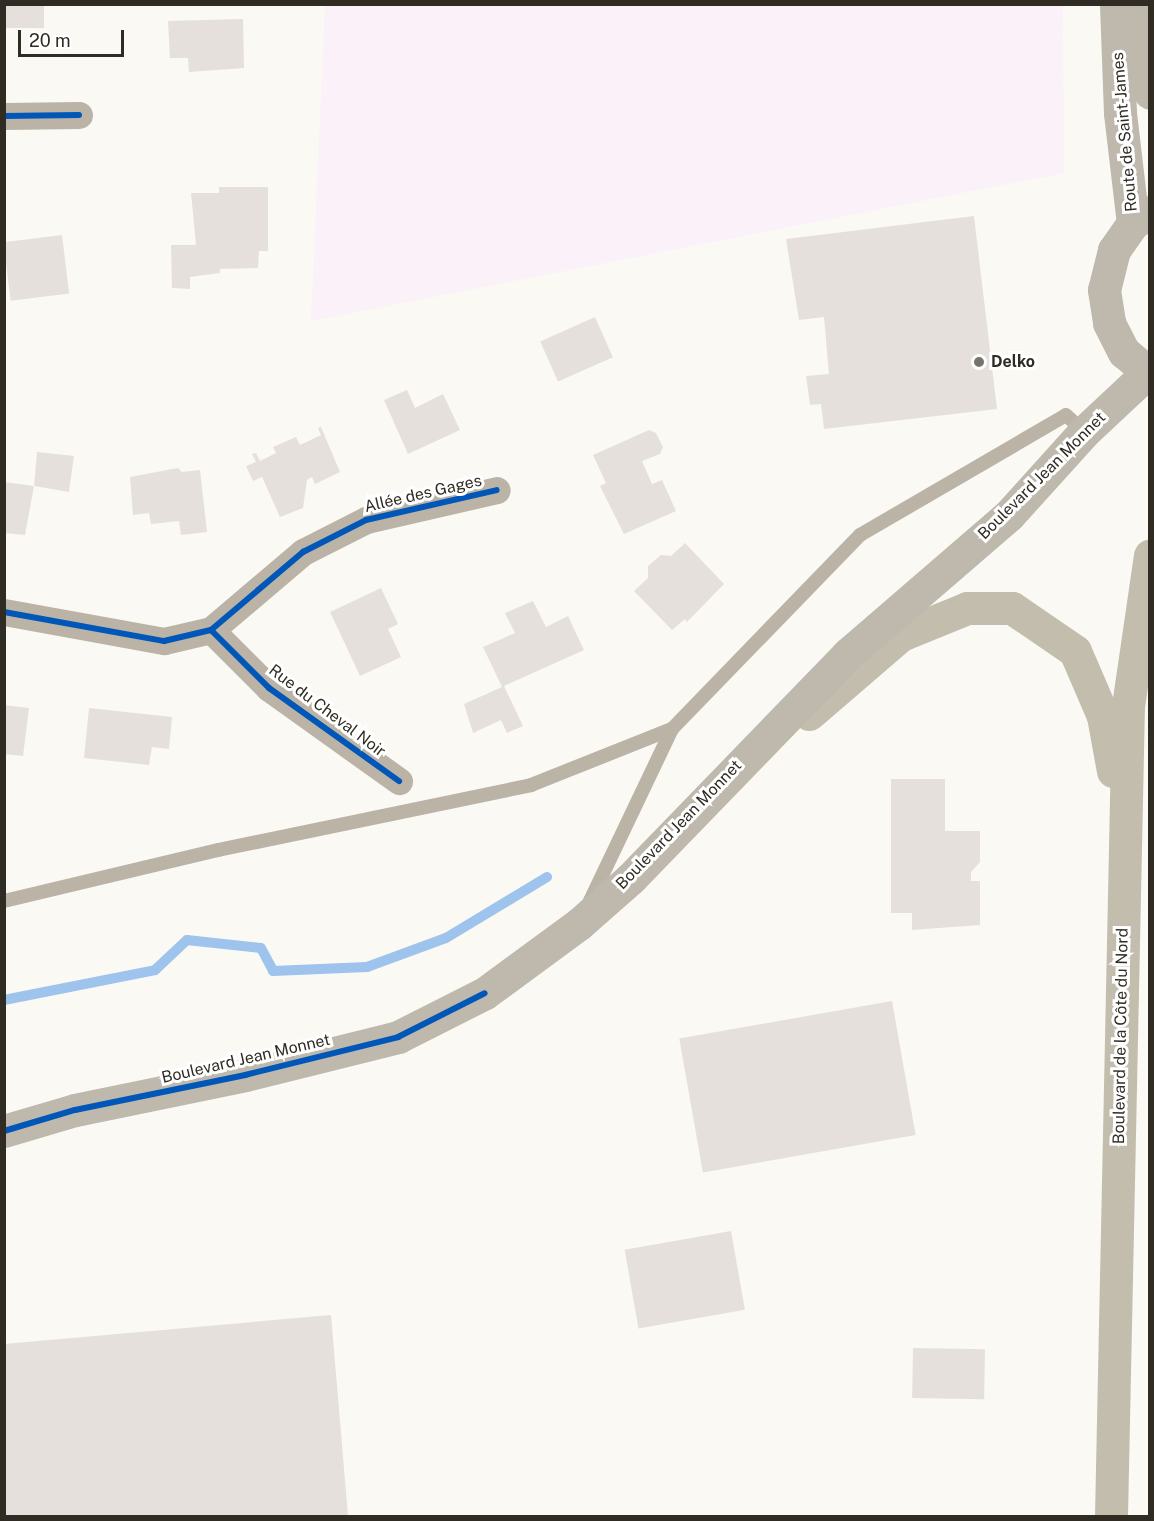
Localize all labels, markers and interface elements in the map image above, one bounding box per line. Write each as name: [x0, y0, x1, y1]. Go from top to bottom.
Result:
scale bar: [21, 18, 128, 56]
text: 20 m: [29, 30, 71, 51]
street label: Route de Saint-James: [1108, 51, 1142, 213]
place label: Delko: [991, 352, 1035, 372]
marker: Delko: [972, 355, 986, 369]
street label: Boulevard Jean Monnet: [974, 408, 1110, 544]
street label: Allée des Gages: [362, 471, 484, 517]
street label: Rue du Cheval Noir: [265, 661, 389, 761]
street label: Boulevard Jean Monnet: [612, 756, 746, 894]
street label: Boulevard de la Côte du Nord: [1110, 927, 1132, 1145]
street label: Boulevard Jean Monnet: [160, 1030, 332, 1088]

